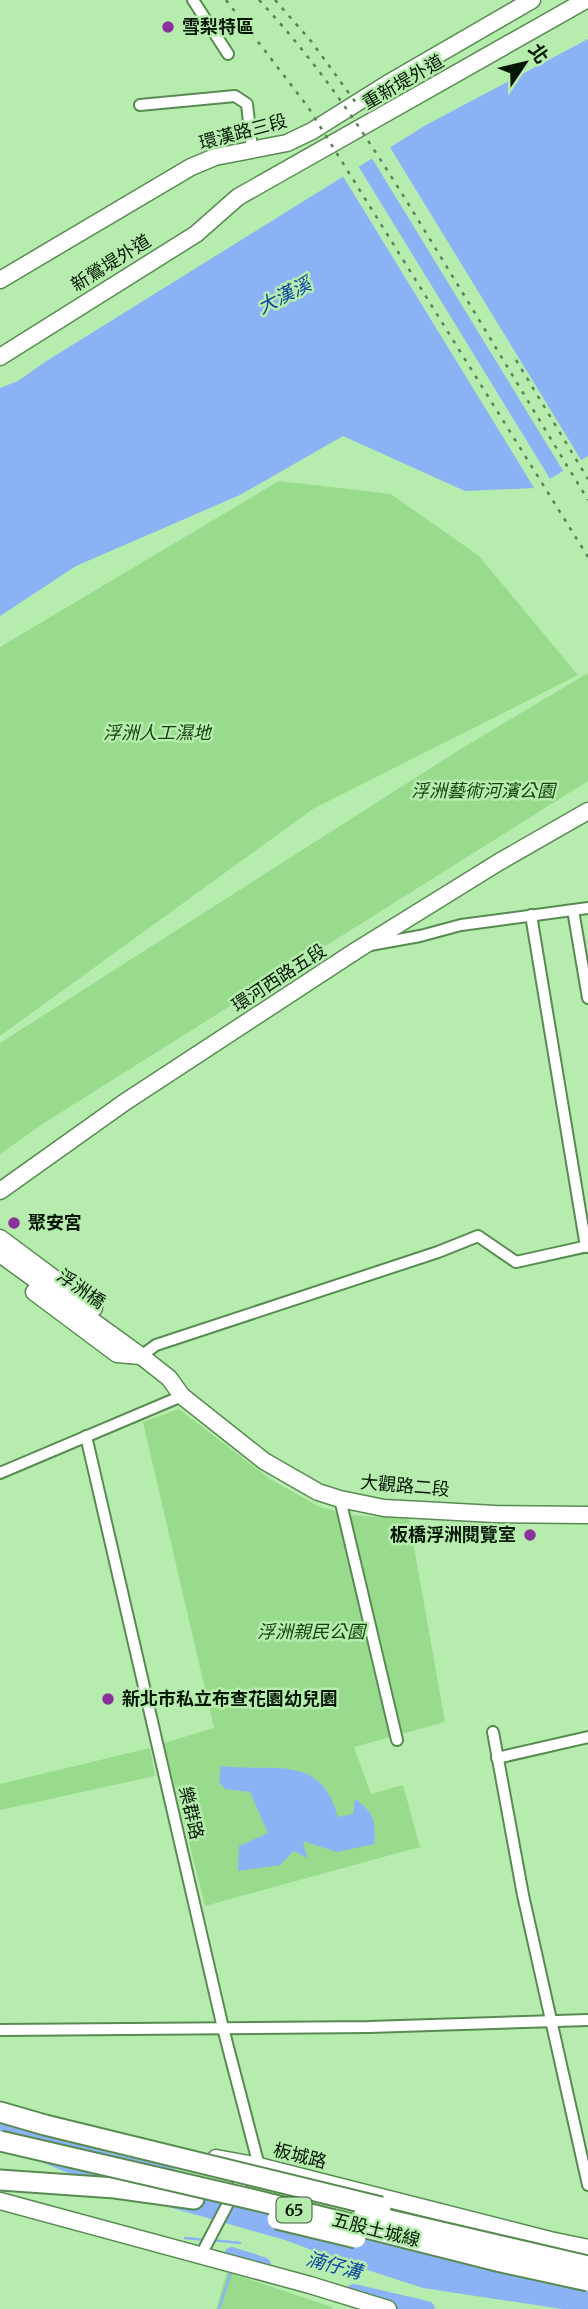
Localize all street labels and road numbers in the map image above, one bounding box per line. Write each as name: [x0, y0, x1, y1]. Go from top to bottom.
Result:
street label: 重新堤外道: [358, 49, 447, 114]
street label: 環漢路三段: [196, 109, 289, 154]
street label: 新鶯堤外道: [66, 229, 155, 296]
street label: 環河西路五段: [227, 939, 330, 1017]
street label: 浮洲橋: [53, 1264, 110, 1313]
street label: 大觀路二段: [359, 1470, 451, 1501]
street label: 樂群路: [174, 1784, 209, 1842]
street label: 板城路: [271, 2138, 329, 2173]
road number: 65: [276, 2198, 312, 2222]
street label: 五股土城線: [330, 2207, 423, 2252]

